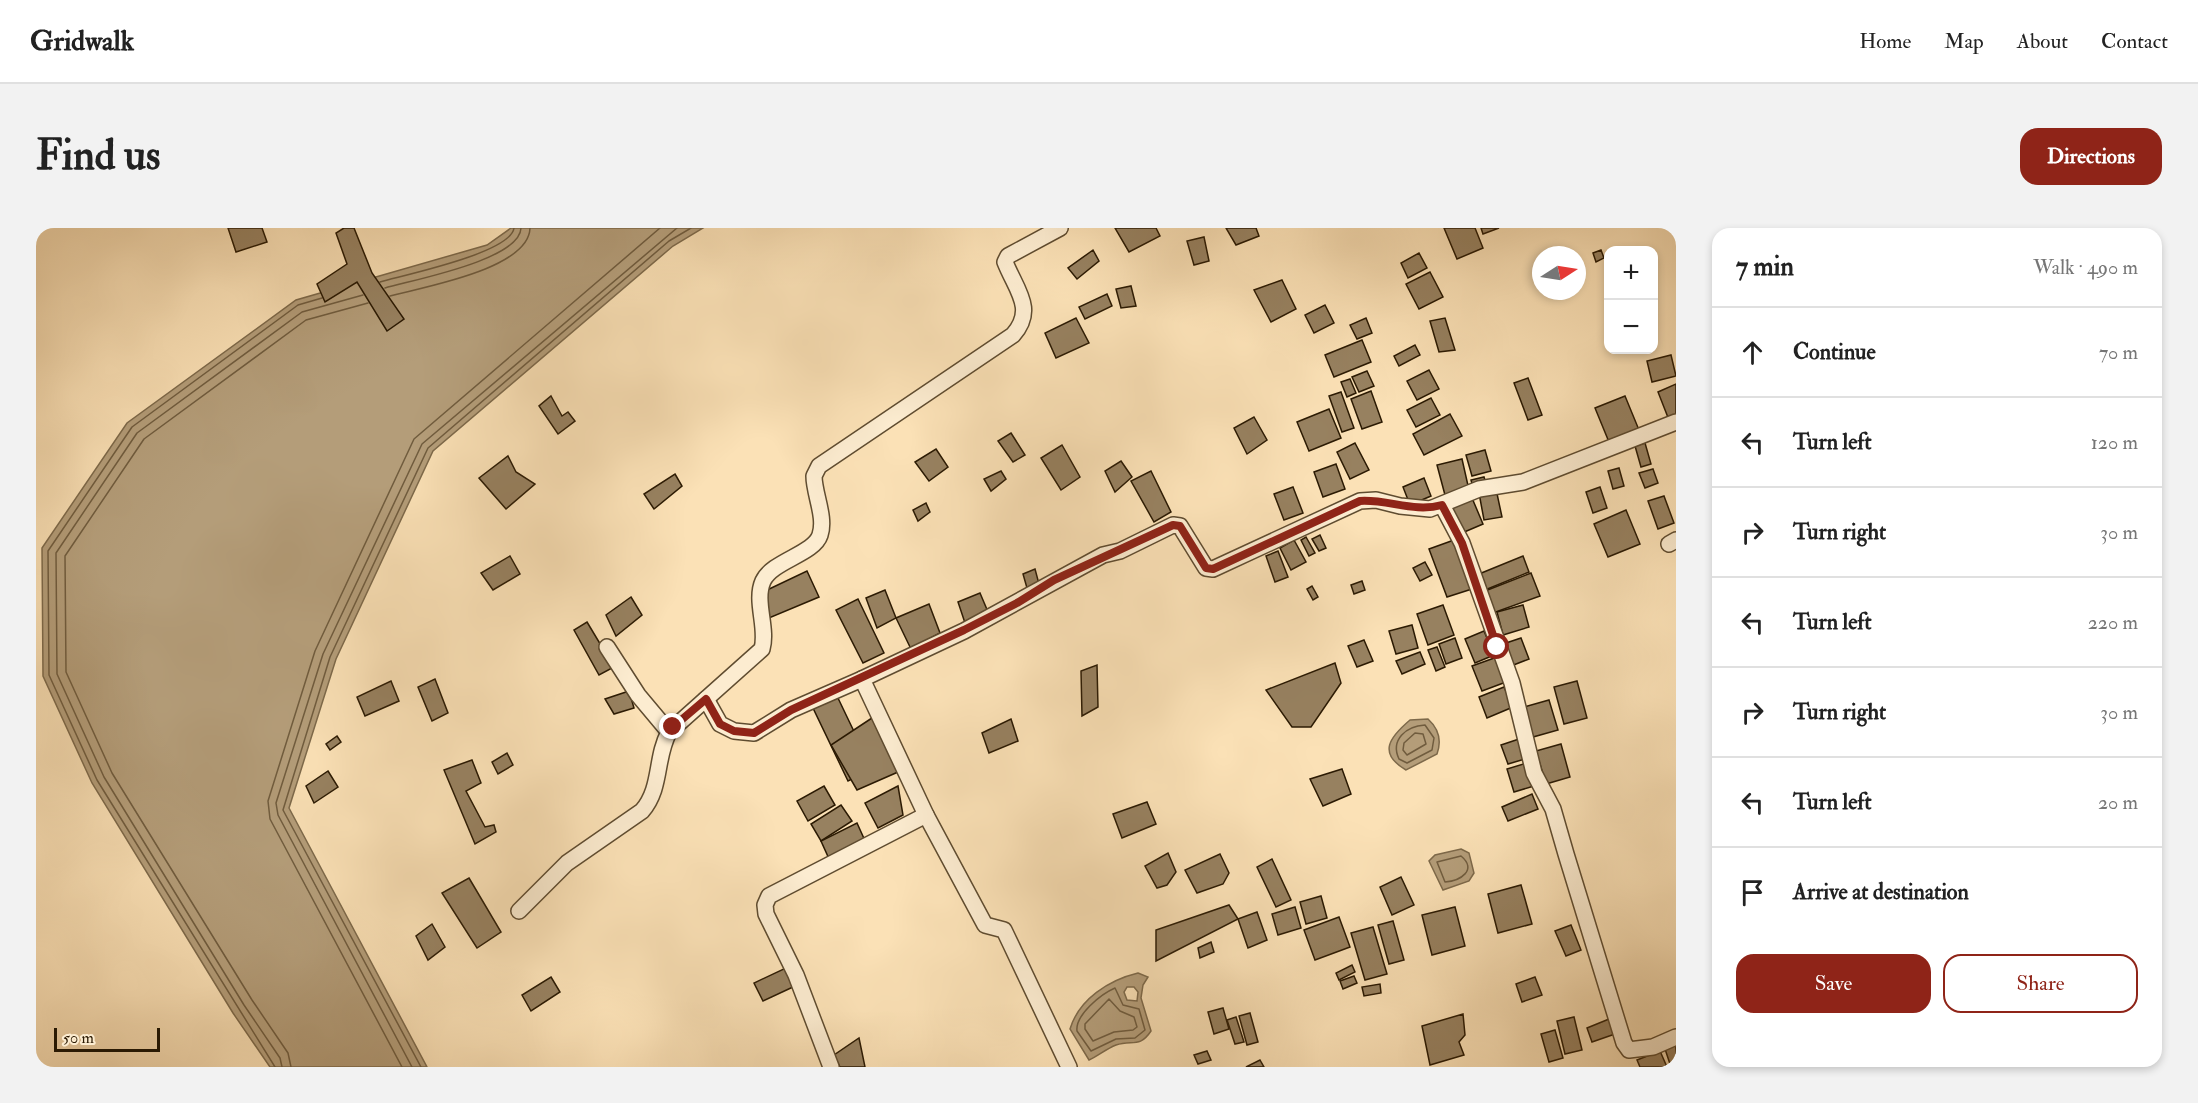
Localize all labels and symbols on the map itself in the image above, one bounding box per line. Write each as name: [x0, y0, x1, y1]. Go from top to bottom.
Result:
north arrow: [1532, 246, 1586, 300]
route start: [1483, 633, 1509, 659]
route end: [659, 713, 685, 739]
scale bar: [54, 1025, 160, 1052]

